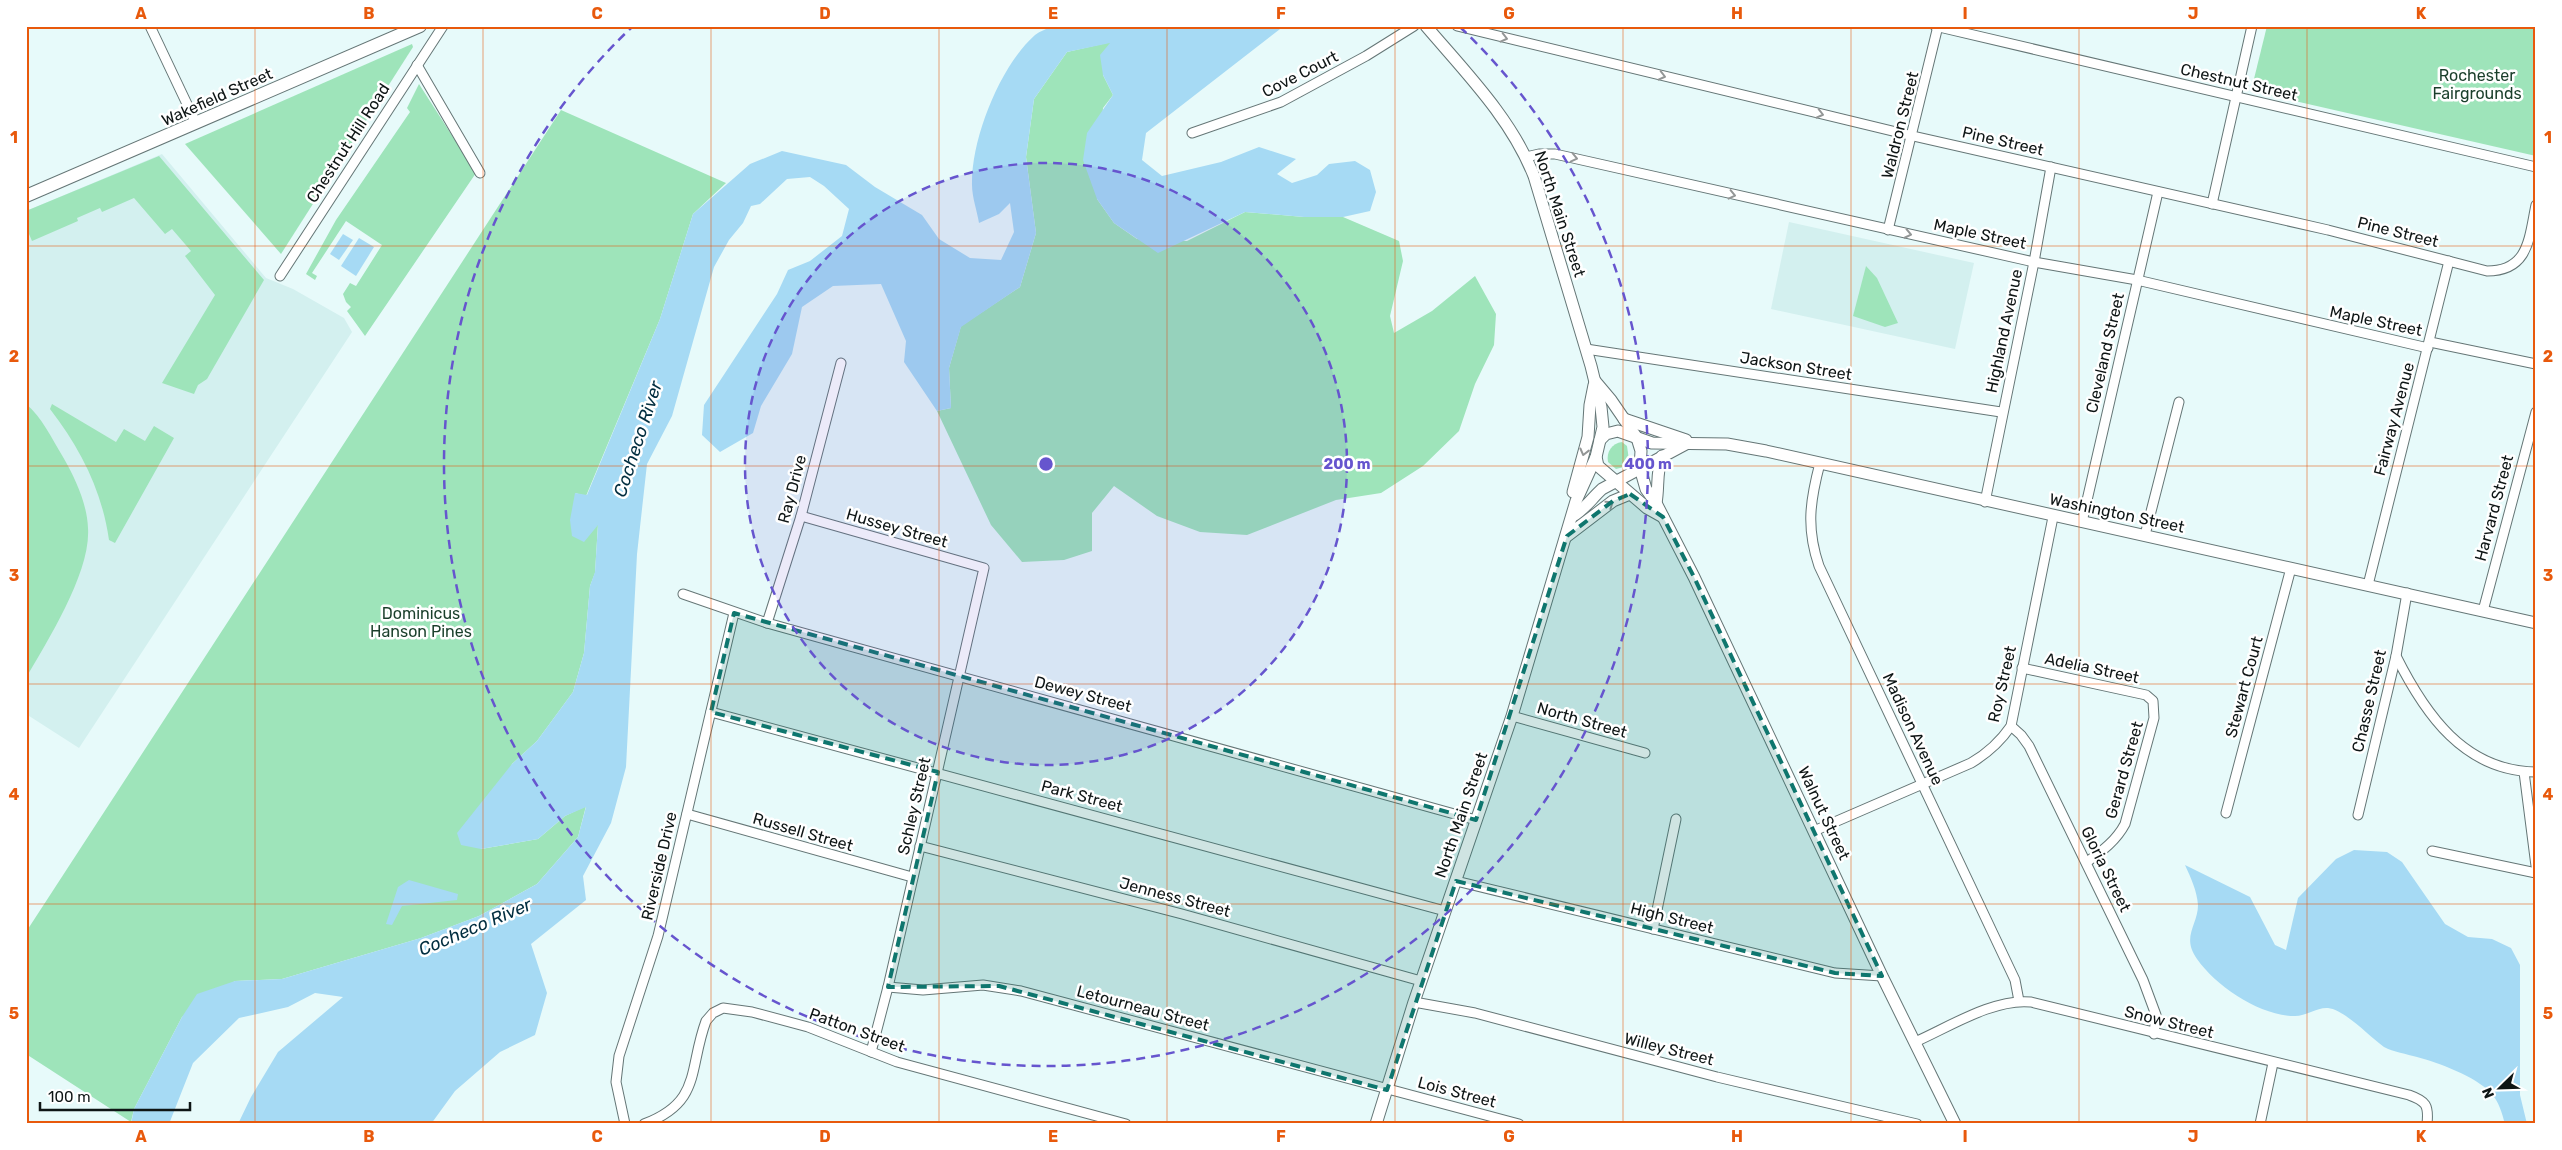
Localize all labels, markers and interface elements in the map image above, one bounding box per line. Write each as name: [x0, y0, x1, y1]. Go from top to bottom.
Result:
text: A: [135, 4, 147, 23]
text: B: [363, 4, 375, 23]
text: C: [591, 4, 603, 23]
text: D: [819, 4, 831, 23]
text: E: [1048, 4, 1058, 23]
text: F: [1276, 4, 1286, 23]
text: G: [1503, 4, 1515, 23]
text: H: [1731, 4, 1743, 23]
text: I: [1962, 4, 1968, 23]
text: J: [2188, 4, 2198, 23]
text: K: [2416, 4, 2427, 23]
one-way arrow: [1499, 32, 1508, 43]
street label: Cove Court: [1259, 47, 1341, 101]
street label: Chestnut Street: [2179, 59, 2299, 105]
street label: Wakefield Street: [159, 64, 275, 130]
park label: Rochester Fairgrounds: [2432, 66, 2522, 103]
street label: Waldron Street: [1878, 69, 1922, 181]
one-way arrow: [1657, 70, 1666, 81]
street label: Chestnut Hill Road: [302, 80, 394, 206]
one-way arrow: [1815, 108, 1824, 119]
street label: Pine Street: [1960, 122, 2046, 160]
text: 1: [10, 128, 18, 147]
text: 1: [2544, 128, 2552, 147]
street label: North Main Street: [1531, 148, 1589, 280]
one-way arrow: [1569, 152, 1578, 163]
one-way arrow: [1728, 189, 1737, 200]
street label: Pine Street: [2355, 213, 2441, 251]
street label: Maple Street: [1932, 215, 2028, 253]
one-way arrow: [1903, 228, 1912, 239]
street label: Highland Avenue: [1982, 267, 2026, 395]
street label: Cleveland Street: [2082, 291, 2128, 415]
street label: Maple Street: [2328, 302, 2424, 340]
text: 2: [9, 347, 19, 366]
text: 2: [2543, 347, 2553, 366]
street label: Jackson Street: [1739, 348, 1853, 384]
street label: Fairway Avenue: [2370, 360, 2418, 478]
water label: Cocheco River: [609, 377, 667, 500]
one-way arrow: [1580, 448, 1590, 456]
street label: Ray Drive: [774, 453, 810, 525]
street label: Harvard Street: [2471, 453, 2517, 563]
centre of rings: [1037, 455, 1055, 473]
text: 200 m: [1323, 455, 1371, 473]
text: 400 m: [1624, 455, 1672, 473]
street label: Washington Street: [2048, 489, 2186, 537]
one-way arrow: [1604, 501, 1614, 510]
street label: Hussey Street: [844, 504, 950, 552]
text: 3: [9, 566, 19, 585]
text: 3: [2543, 566, 2553, 585]
park label: Dominicus Hanson Pines: [370, 604, 472, 641]
street label: Stewart Court: [2221, 634, 2267, 740]
street label: Roy Street: [1984, 644, 2020, 724]
street label: Chasse Street: [2348, 648, 2390, 754]
street label: Adelia Street: [2043, 649, 2141, 687]
street label: Madison Avenue: [1879, 670, 1947, 788]
street label: Dewey Street: [1032, 672, 1134, 716]
street label: North Street: [1535, 698, 1629, 742]
street label: Gerard Street: [2101, 719, 2147, 821]
street label: North Main Street: [1431, 750, 1491, 880]
street label: Schley Street: [894, 755, 934, 857]
street label: Walnut Street: [1794, 763, 1854, 863]
street label: Park Street: [1039, 776, 1125, 816]
text: 4: [9, 785, 20, 804]
text: 4: [2543, 785, 2554, 804]
street label: Russell Street: [751, 809, 855, 855]
street label: Riverside Drive: [637, 810, 681, 922]
street label: Gloria Street: [2077, 823, 2135, 915]
street label: Jenness Street: [1118, 873, 1232, 921]
water label: Cocheco River: [415, 893, 536, 961]
street label: High Street: [1629, 899, 1715, 937]
street label: Letourneau Street: [1075, 981, 1211, 1035]
street label: Snow Street: [2122, 1002, 2216, 1042]
text: 5: [9, 1004, 19, 1023]
street label: Patton Street: [807, 1004, 907, 1056]
text: 5: [2543, 1004, 2553, 1023]
street label: Willey Street: [1622, 1029, 1716, 1069]
north arrow: [2474, 1062, 2524, 1112]
street label: Lois Street: [1416, 1072, 1498, 1112]
scale bar: [40, 1080, 190, 1112]
text: N: [2479, 1085, 2498, 1101]
text: 100 m: [48, 1088, 90, 1106]
text: A: [135, 1127, 147, 1146]
text: B: [363, 1127, 375, 1146]
text: C: [591, 1127, 603, 1146]
text: D: [819, 1127, 831, 1146]
text: E: [1048, 1127, 1058, 1146]
text: F: [1276, 1127, 1286, 1146]
text: G: [1503, 1127, 1515, 1146]
text: H: [1731, 1127, 1743, 1146]
text: I: [1962, 1127, 1968, 1146]
text: J: [2188, 1127, 2198, 1146]
text: K: [2416, 1127, 2427, 1146]

